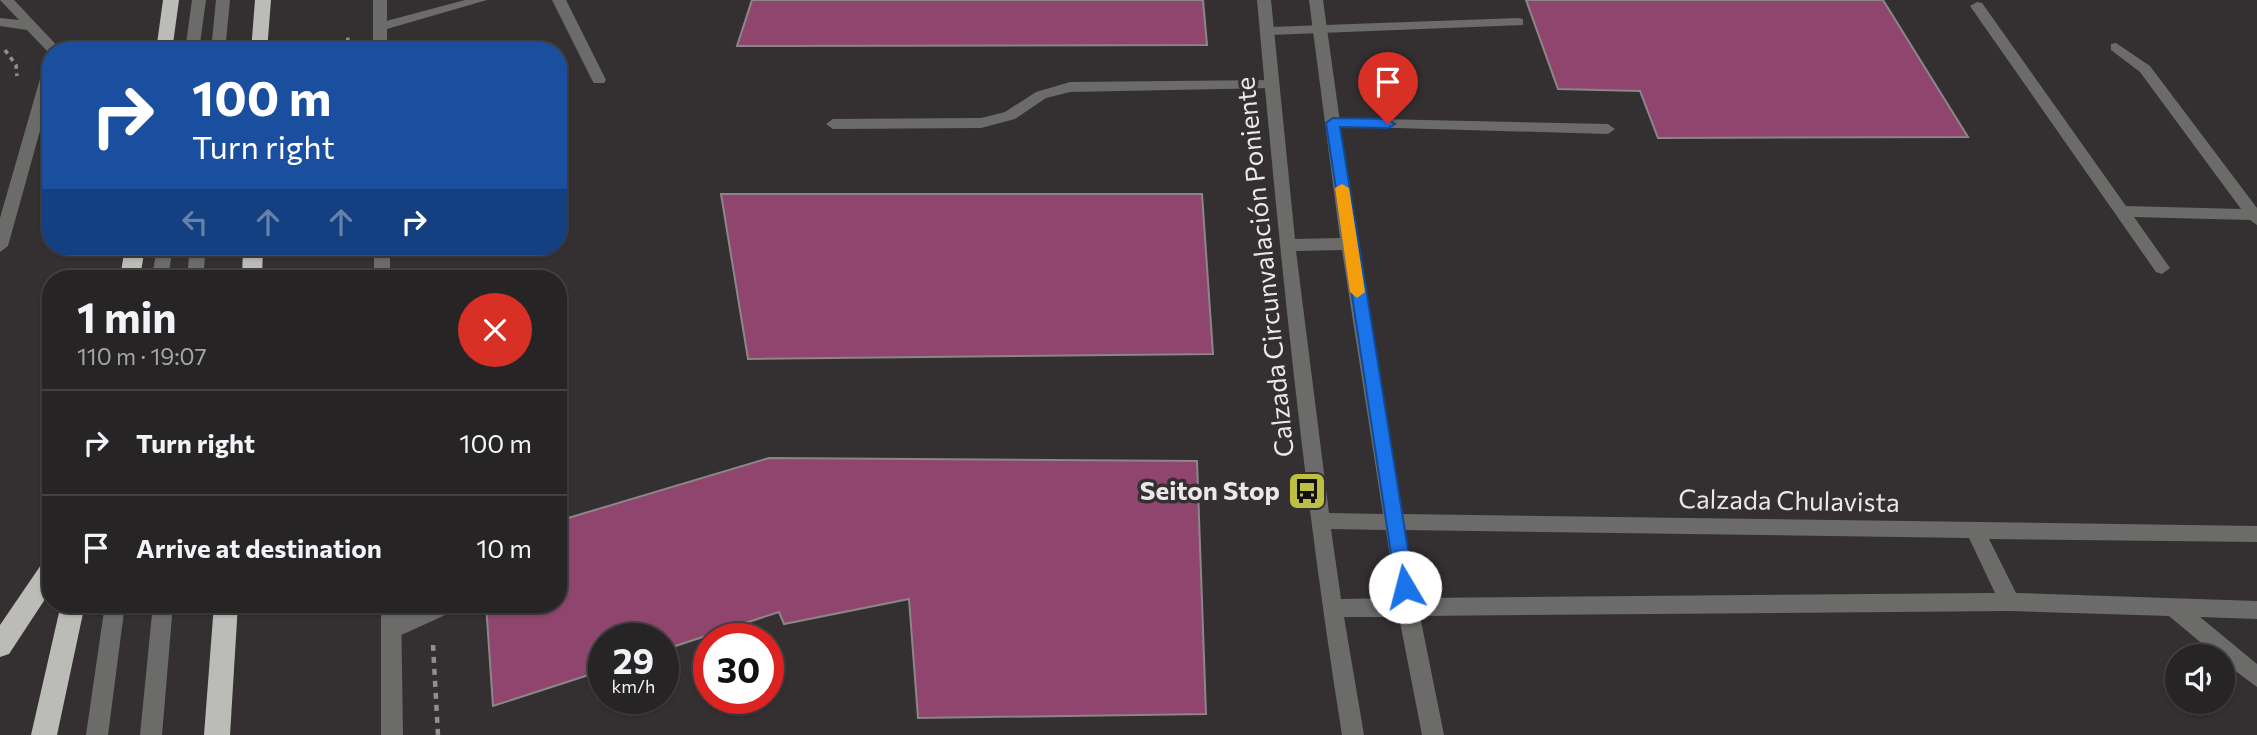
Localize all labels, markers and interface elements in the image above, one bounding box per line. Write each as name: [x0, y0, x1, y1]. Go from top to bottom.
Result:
pin: [1358, 52, 1418, 124]
icon: arrive: [1369, 63, 1407, 101]
text: 100 m: [192, 66, 331, 126]
icon: right: [77, 70, 168, 161]
street label: Calzada Circunvalación Poniente: [1228, 76, 1299, 459]
text: Turn right: [192, 126, 335, 166]
icon: left: [176, 203, 214, 241]
icon: ahead: [249, 203, 287, 241]
icon: ahead: [322, 203, 360, 241]
icon: right: [395, 203, 433, 241]
text: 1 min: [77, 290, 177, 342]
button: close: [458, 293, 532, 367]
text: 110 m · 19:07: [77, 342, 207, 370]
icon: right: [77, 424, 115, 462]
text: Turn right: [136, 427, 255, 458]
text: 100 m: [459, 427, 532, 458]
bus stop icon: Seiton Stop: [1286, 470, 1328, 512]
place label: Seiton Stop: [1140, 474, 1280, 505]
street label: Calzada Chulavista: [1678, 482, 1900, 517]
icon: arrive: [77, 529, 115, 567]
text: Arrive at destination: [136, 532, 382, 563]
text: 10 m: [476, 532, 532, 563]
position arrow: [1368, 550, 1442, 624]
speed limit sign: 30: [693, 623, 784, 714]
text: 29: [613, 638, 654, 681]
map controls: [2165, 644, 2235, 714]
button: sound: [2165, 644, 2235, 714]
text: km/h: [612, 675, 655, 697]

